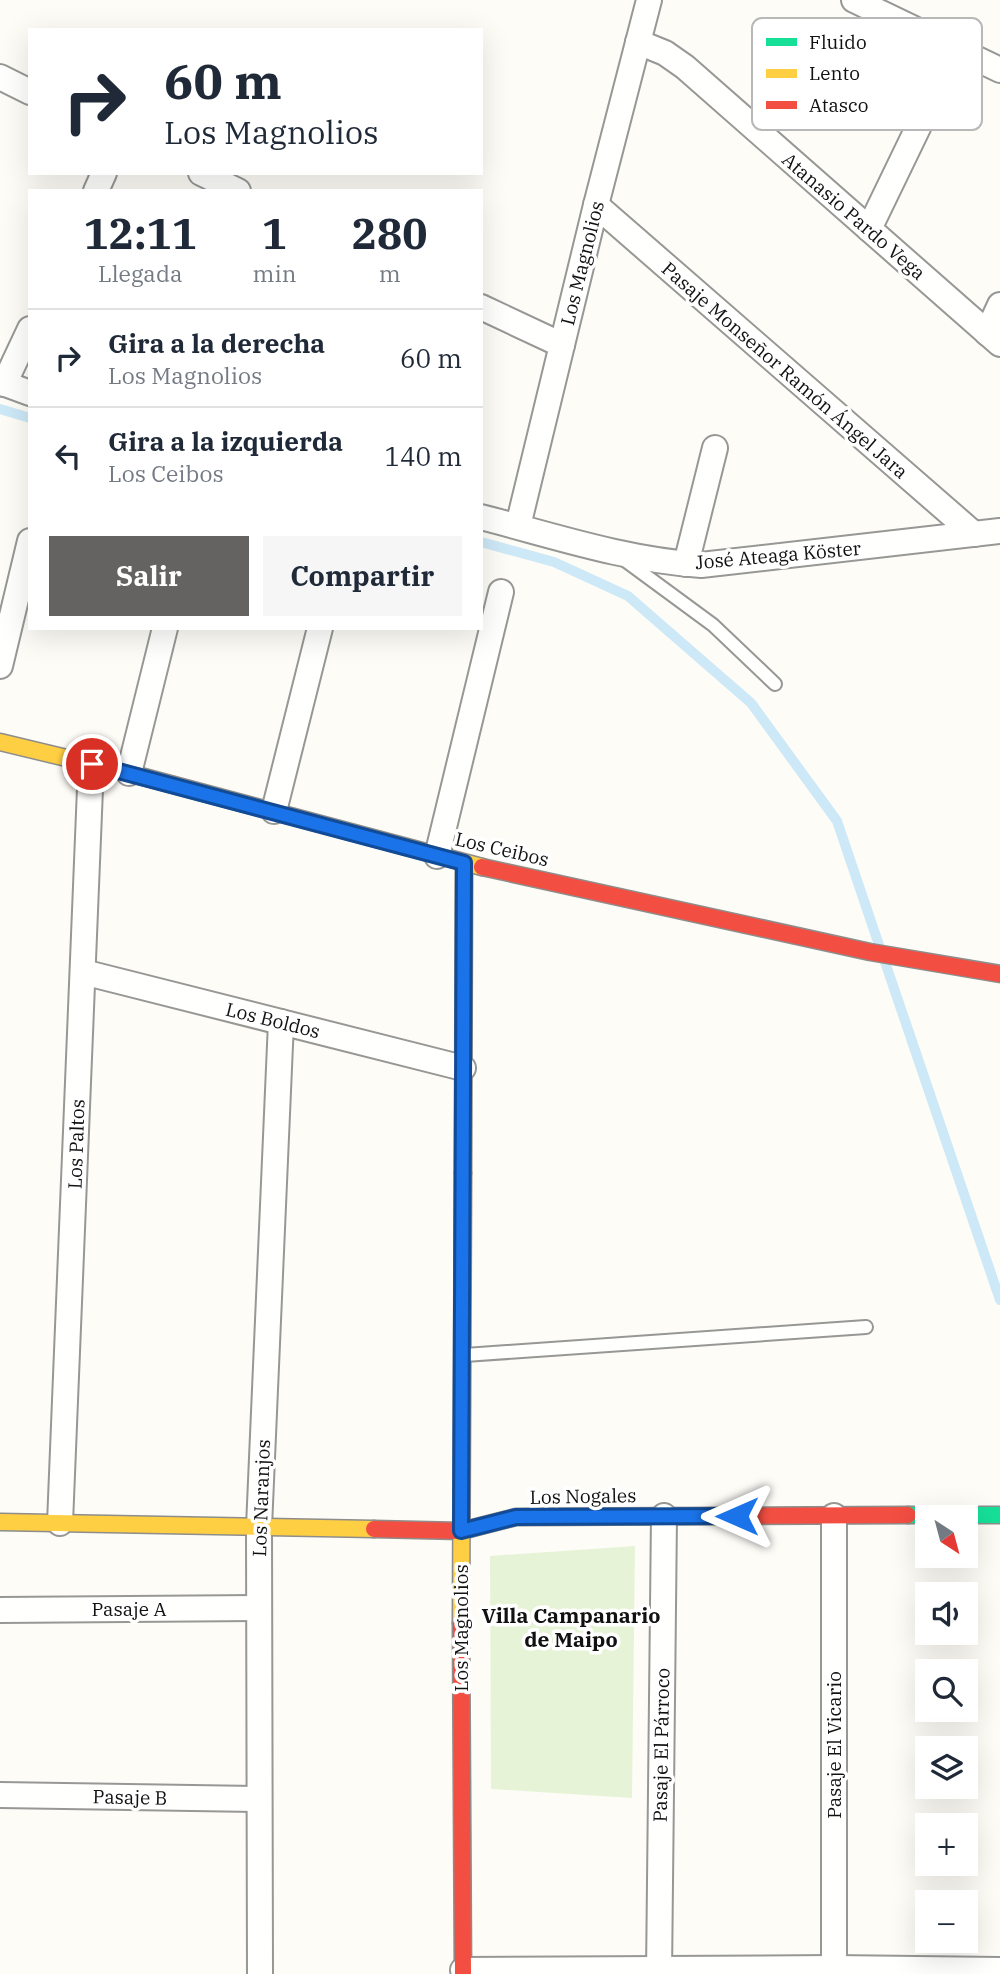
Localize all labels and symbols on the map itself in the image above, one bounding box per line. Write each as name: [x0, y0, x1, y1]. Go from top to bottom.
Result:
legend: [752, 18, 982, 130]
text: Fluido: [809, 30, 867, 54]
text: Lento: [809, 61, 860, 85]
text: Atasco: [809, 93, 868, 117]
street label: Atanasio Pardo Vega: [777, 147, 931, 285]
street label: Los Magnolios: [555, 198, 609, 328]
street label: Pasaje Monseñor Ramón Ángel Jara: [657, 256, 913, 484]
street label: José Ateaga Köster: [694, 536, 862, 574]
pin: [62, 734, 122, 794]
street label: Los Ceibos: [453, 827, 551, 871]
street label: Los Boldos: [223, 997, 323, 1043]
street label: Los Paltos: [62, 1099, 90, 1189]
street label: Los Naranjos: [247, 1439, 275, 1557]
position arrow: [700, 1479, 774, 1553]
street label: Los Nogales: [529, 1483, 637, 1509]
north arrow: [915, 1505, 978, 1568]
street label: Los Magnolios: [449, 1564, 473, 1692]
street label: Pasaje A: [92, 1597, 167, 1621]
district label: Villa Campanario de Maipo: [482, 1601, 660, 1653]
street label: Pasaje El Párroco: [648, 1668, 674, 1822]
street label: Pasaje El Vicario: [822, 1671, 846, 1819]
street label: Pasaje B: [92, 1784, 168, 1810]

